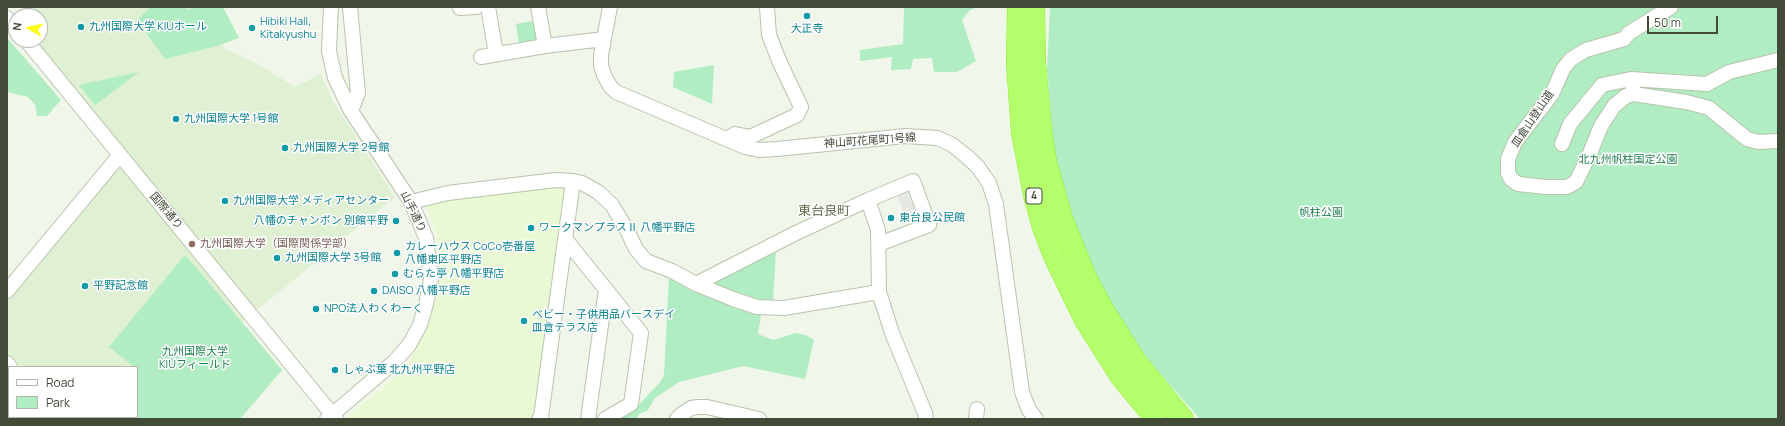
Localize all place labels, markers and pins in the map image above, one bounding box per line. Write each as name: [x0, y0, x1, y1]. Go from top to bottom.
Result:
marker: 大正寺: [802, 11, 812, 21]
place label: Hibiki Hall, Kitakyushu: [260, 15, 316, 41]
place label: 九州国際大学 KIUホール: [89, 20, 207, 34]
marker: 九州国際大学 KIUホール: [76, 22, 86, 32]
place label: 大正寺: [791, 22, 823, 36]
marker: Hibiki Hall, Kitakyushu: [247, 23, 257, 33]
place label: 九州国際大学 1号館: [184, 112, 278, 126]
marker: 九州国際大学 1号館: [171, 114, 181, 124]
place label: 九州国際大学 2号館: [293, 141, 389, 155]
marker: 九州国際大学 2号館: [280, 143, 290, 153]
place label: 九州国際大学 メディアセンター: [233, 194, 389, 208]
marker: 九州国際大学 メディアセンター: [220, 196, 230, 206]
place label: 東台良公民館: [899, 211, 965, 225]
marker: 東台良公民館: [886, 213, 896, 223]
place label: 八幡のチャンポン 別館平野: [254, 214, 388, 228]
marker: 八幡のチャンポン 別館平野: [391, 216, 401, 226]
place label: ワークマンプラスⅡ 八幡平野店: [539, 221, 695, 235]
marker: ワークマンプラスⅡ 八幡平野店: [526, 223, 536, 233]
place label: 九州国際大学（国際関係学部）: [200, 237, 354, 251]
marker: 九州国際大学（国際関係学部）: [187, 239, 197, 249]
place label: カレーハウス CoCo壱番屋 八幡東区平野店: [405, 240, 535, 266]
marker: カレーハウス CoCo壱番屋 八幡東区平野店: [392, 248, 402, 258]
place label: 九州国際大学 3号館: [285, 251, 381, 265]
marker: 九州国際大学 3号館: [272, 253, 282, 263]
place label: むらた亭 八幡平野店: [403, 267, 504, 281]
marker: むらた亭 八幡平野店: [390, 269, 400, 279]
place label: 平野記念館: [93, 279, 148, 293]
marker: 平野記念館: [80, 281, 90, 291]
place label: DAISO 八幡平野店: [382, 284, 471, 298]
marker: DAISO 八幡平野店: [369, 286, 379, 296]
place label: NPO法人わくわーく: [324, 302, 423, 316]
marker: NPO法人わくわーく: [311, 304, 321, 314]
place label: ベビー・子供用品バースデイ 皿倉テラス店: [532, 308, 675, 334]
marker: ベビー・子供用品バースデイ 皿倉テラス店: [519, 316, 529, 326]
place label: しゃぶ葉 北九州平野店: [343, 363, 455, 377]
marker: しゃぶ葉 北九州平野店: [330, 365, 340, 375]

